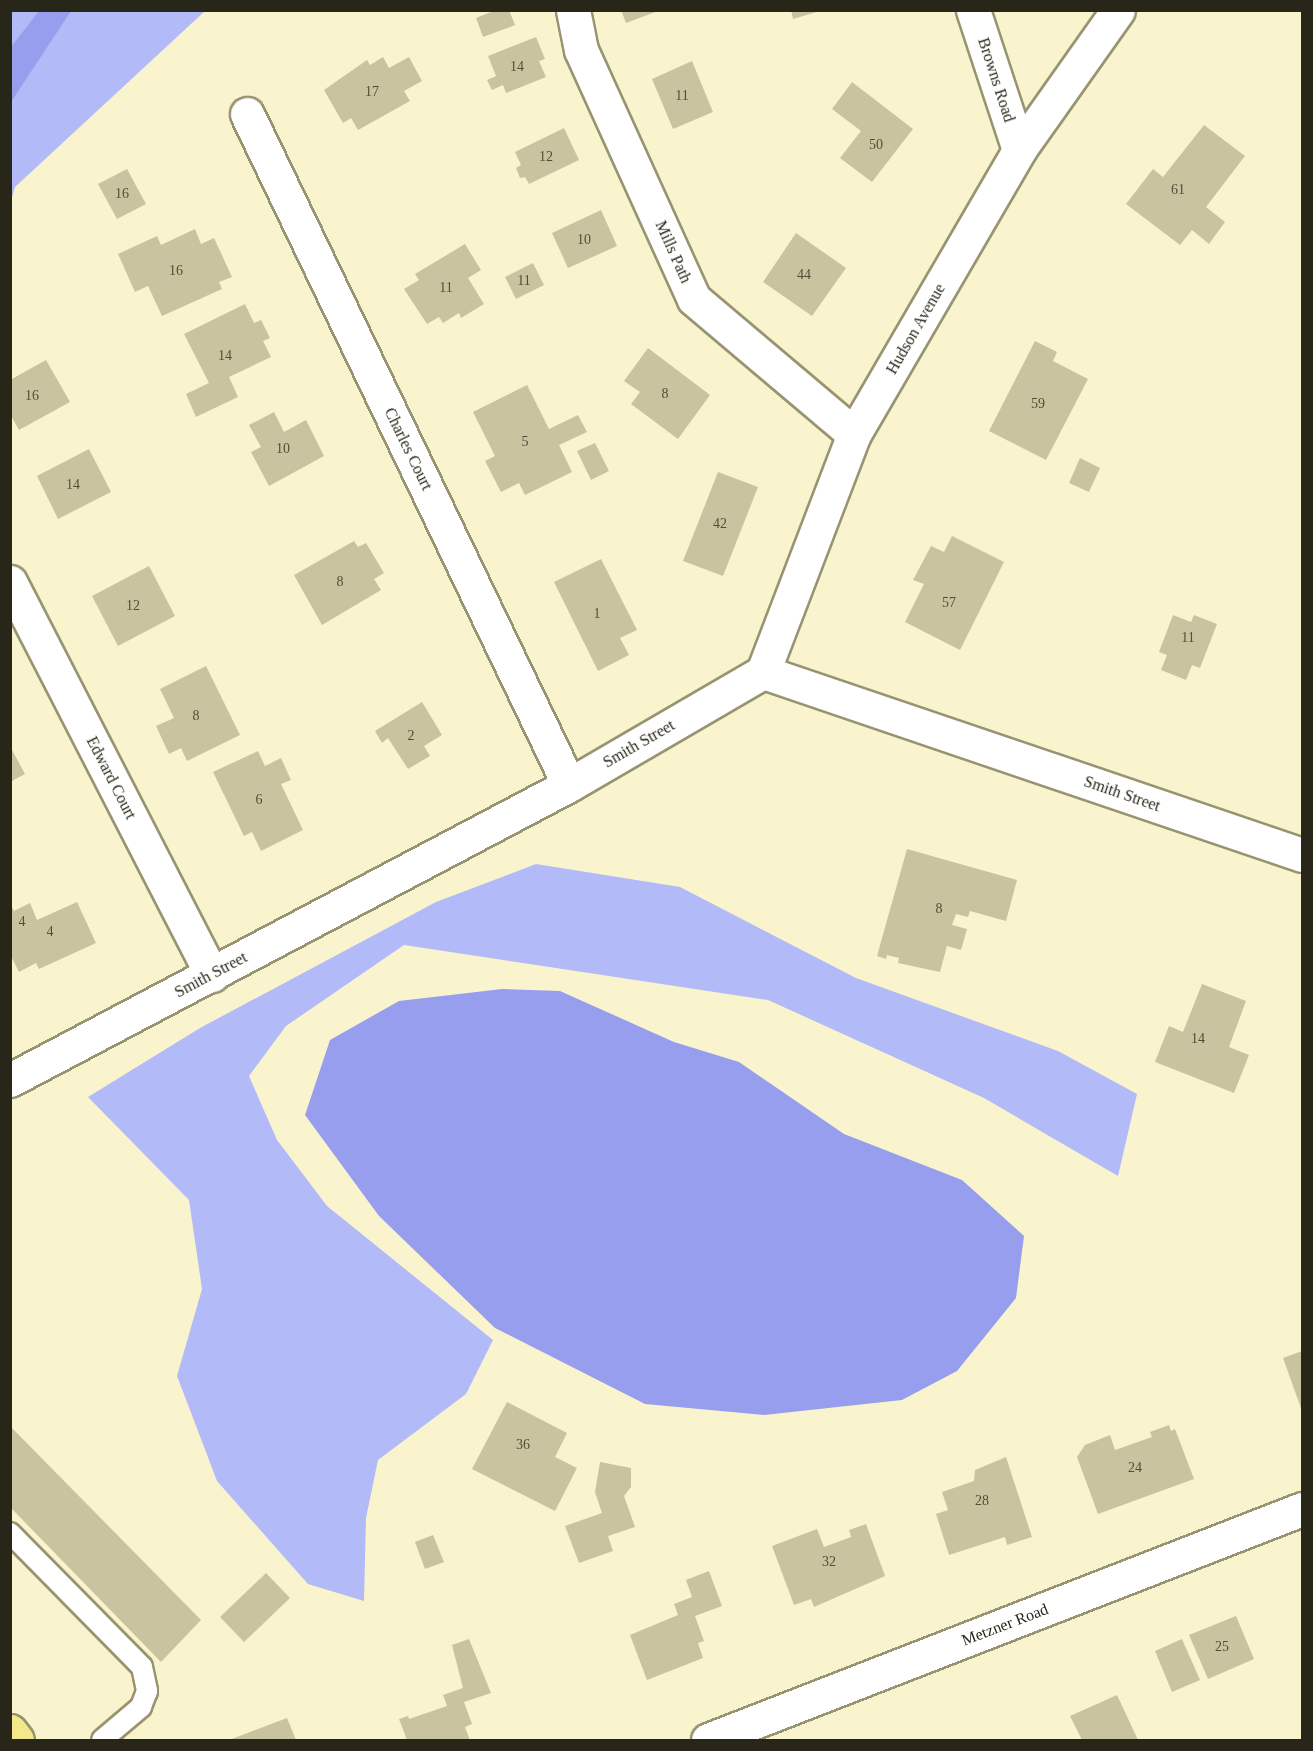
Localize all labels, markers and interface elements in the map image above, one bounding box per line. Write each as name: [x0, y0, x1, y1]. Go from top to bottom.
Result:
street label: Browns Road: [973, 35, 1019, 125]
house number: 14: [510, 59, 524, 75]
house number: 17: [365, 84, 379, 100]
house number: 11: [675, 88, 689, 104]
house number: 50: [869, 137, 883, 153]
house number: 12: [539, 149, 553, 165]
house number: 61: [1171, 182, 1185, 198]
house number: 16: [115, 186, 129, 202]
street label: Mills Path: [651, 218, 695, 286]
house number: 10: [577, 232, 591, 248]
house number: 16: [169, 263, 183, 279]
house number: 44: [797, 267, 811, 283]
house number: 11: [517, 273, 531, 289]
house number: 11: [439, 280, 453, 296]
street label: Hudson Avenue: [882, 280, 950, 378]
house number: 14: [218, 348, 232, 364]
house number: 8: [662, 386, 668, 402]
house number: 16: [25, 388, 39, 404]
house number: 59: [1031, 396, 1045, 412]
street label: Charles Court: [380, 405, 436, 493]
house number: 5: [522, 434, 528, 450]
house number: 10: [276, 441, 290, 457]
house number: 14: [66, 477, 80, 493]
house number: 42: [713, 516, 727, 532]
house number: 8: [336, 574, 344, 590]
house number: 57: [942, 595, 956, 611]
house number: 12: [126, 598, 140, 614]
house number: 1: [594, 606, 600, 622]
house number: 11: [1181, 630, 1195, 646]
house number: 8: [192, 708, 200, 724]
street label: Smith Street: [600, 716, 678, 772]
house number: 2: [408, 728, 414, 744]
street label: Edward Court: [82, 733, 140, 823]
street label: Smith Street: [1081, 772, 1163, 816]
house number: 6: [255, 792, 262, 808]
house number: 8: [936, 901, 942, 917]
house number: 4: [18, 914, 26, 930]
house number: 4: [47, 924, 54, 940]
street label: Smith Street: [171, 948, 251, 1002]
house number: 14: [1191, 1031, 1205, 1047]
house number: 36: [516, 1437, 530, 1453]
house number: 24: [1128, 1460, 1142, 1476]
house number: 28: [975, 1493, 989, 1509]
house number: 32: [822, 1554, 836, 1570]
street label: Metzner Road: [959, 1600, 1051, 1650]
house number: 25: [1215, 1639, 1229, 1655]

